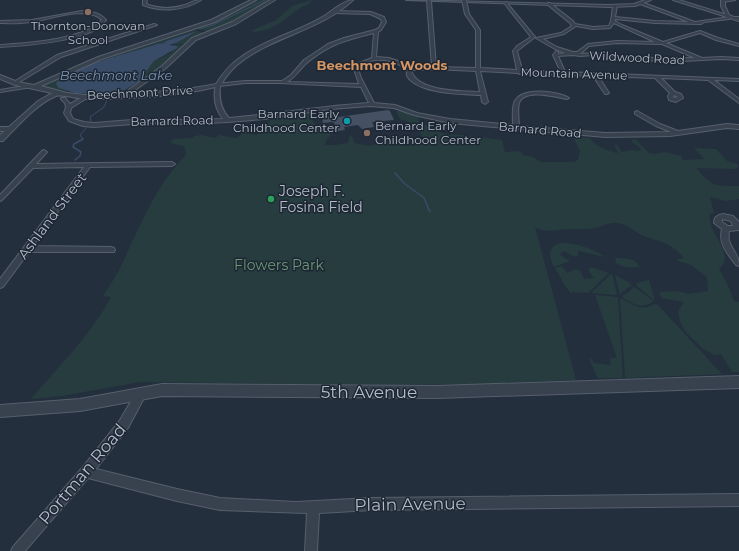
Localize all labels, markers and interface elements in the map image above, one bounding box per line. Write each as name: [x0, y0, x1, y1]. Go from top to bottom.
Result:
marker: Thornton-Donovan School: [83, 7, 93, 17]
place label: Thornton-Donovan School: [31, 18, 145, 47]
street label: Wildwood Road: [589, 48, 685, 67]
district label: Beechmont Woods: [317, 57, 448, 73]
street label: Mountain Avenue: [520, 64, 628, 83]
water label: Beechmont Lake: [60, 67, 172, 83]
street label: Beechmont Drive: [87, 82, 193, 103]
place label: Barnard Early Childhood Center: [233, 106, 339, 135]
street label: Barnard Road: [130, 112, 214, 129]
marker: Barnard Early Childhood Center: [342, 116, 352, 126]
place label: Bernard Early Childhood Center: [375, 118, 481, 147]
street label: Barnard Road: [498, 118, 582, 141]
marker: Bernard Early Childhood Center: [362, 128, 372, 138]
street label: Ashland Street: [14, 169, 90, 263]
place label: Joseph F. Fosina Field: [278, 182, 363, 216]
marker: Joseph F. Fosina Field: [266, 194, 276, 204]
park label: Flowers Park: [234, 256, 325, 274]
street label: 5th Avenue: [321, 382, 417, 402]
street label: Portman Road: [34, 420, 130, 528]
street label: Plain Avenue: [354, 493, 466, 515]

